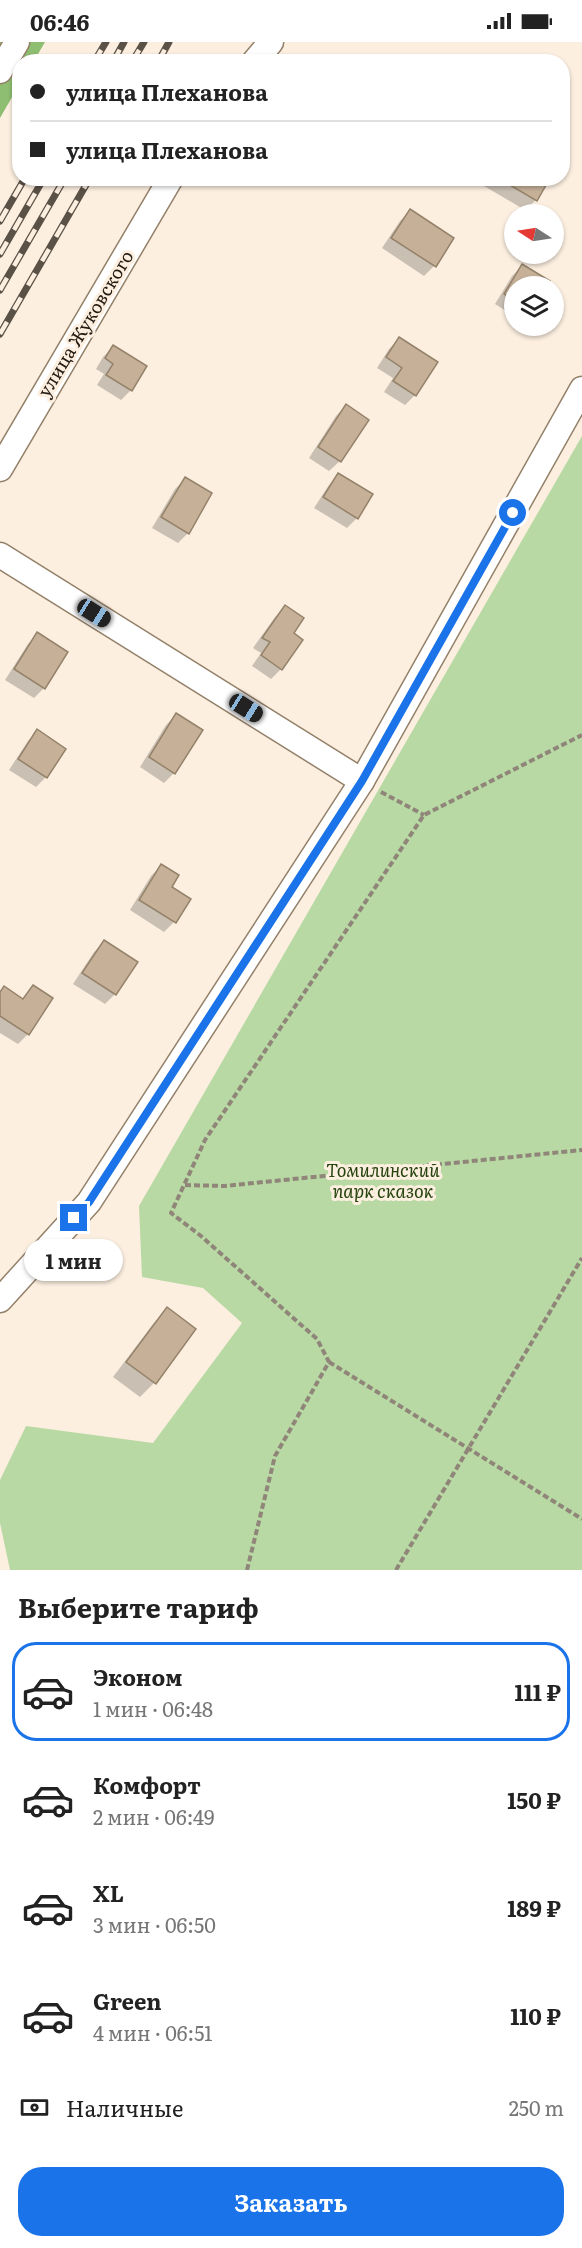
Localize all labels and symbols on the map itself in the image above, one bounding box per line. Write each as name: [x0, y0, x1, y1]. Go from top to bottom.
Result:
north arrow: [504, 204, 564, 264]
street label: улица Жуковского: [30, 245, 139, 402]
route start: [499, 499, 526, 526]
car: [74, 596, 114, 630]
car: [226, 691, 266, 725]
park label: Томилинский парк сказок: [326, 1156, 440, 1204]
route end: [60, 1204, 87, 1231]
callout: 1 мин: [25, 1239, 124, 1281]

